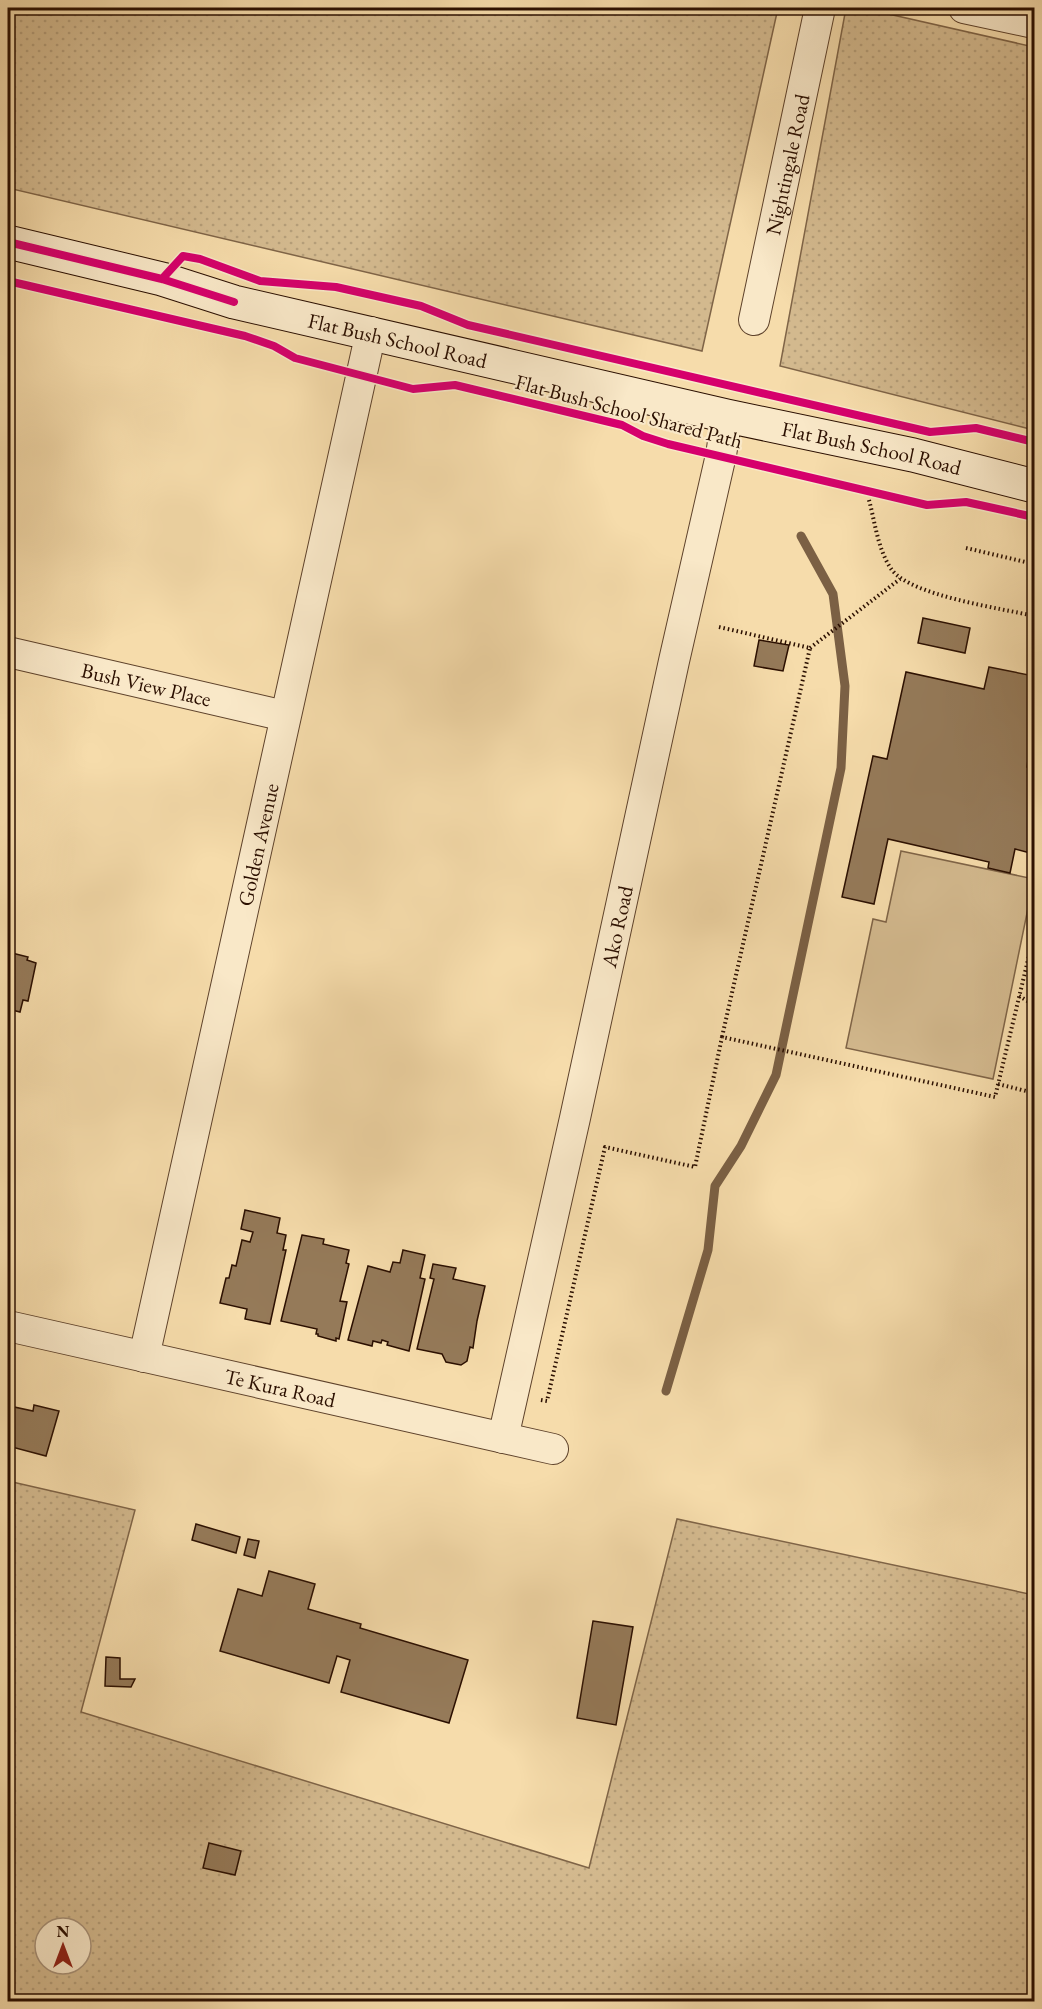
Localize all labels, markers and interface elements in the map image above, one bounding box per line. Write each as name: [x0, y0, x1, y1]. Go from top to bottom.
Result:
street label: Nightingale Road: [759, 91, 815, 237]
street label: Flat Bush School Road: [305, 306, 490, 374]
street label: Flat Bush School Shared Path: [512, 368, 746, 454]
street label: Flat Bush School Road: [779, 414, 965, 480]
street label: Bush View Place: [79, 656, 214, 712]
street label: Golden Avenue: [231, 781, 284, 908]
street label: Ako Road: [594, 883, 639, 971]
street label: Te Kura Road: [222, 1362, 339, 1413]
north arrow: [33, 1916, 93, 1976]
text: N: [57, 1921, 70, 1942]

